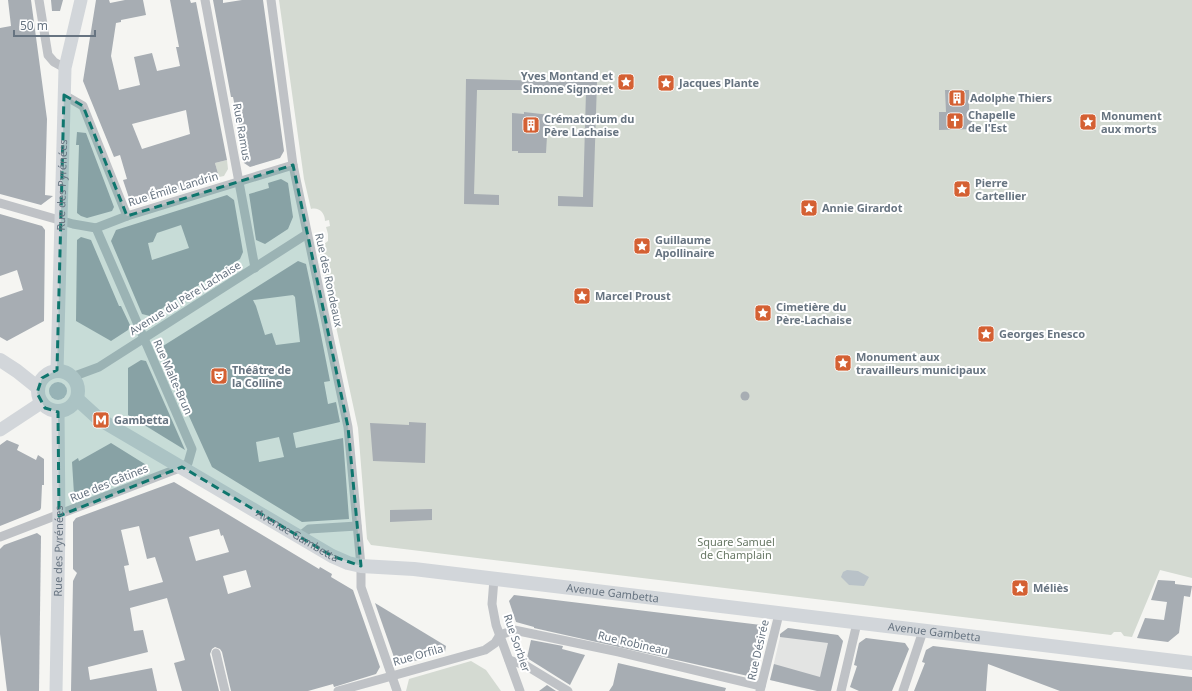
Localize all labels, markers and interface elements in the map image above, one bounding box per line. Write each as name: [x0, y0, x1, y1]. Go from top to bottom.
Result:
scale bar: [14, 12, 95, 38]
text: 50 m: [20, 17, 48, 34]
place label: Yves Montand et Simone Signoret: [521, 68, 613, 96]
place icon: Yves Montand et Simone Signoret: [616, 72, 636, 92]
place icon: Jacques Plante: [656, 73, 676, 93]
place label: Jacques Plante: [678, 75, 760, 90]
building icon: Adolphe Thiers: [947, 88, 967, 108]
place label: Adolphe Thiers: [970, 90, 1053, 105]
street label: Rue Ramus: [230, 102, 255, 162]
place label: Chapelle de l'Est: [968, 107, 1016, 135]
place label: Monument aux morts: [1101, 108, 1162, 136]
place label: Crématorium du Père Lachaise: [544, 111, 634, 139]
church icon: Chapelle de l'Est: [945, 111, 965, 131]
place icon: Monument aux morts: [1078, 112, 1098, 132]
building icon: Crématorium du Père Lachaise: [521, 115, 541, 135]
street label: Rue des Pyrénées: [53, 139, 70, 231]
street label: Rue Émile Landrin: [126, 168, 220, 209]
place label: Pierre Cartellier: [975, 175, 1026, 203]
place icon: Pierre Cartellier: [952, 179, 972, 199]
place icon: Annie Girardot: [799, 198, 819, 218]
place label: Annie Girardot: [822, 200, 903, 215]
street label: Rue des Rondeaux: [312, 231, 347, 329]
place label: Guillaume Apollinaire: [655, 232, 715, 260]
place icon: Guillaume Apollinaire: [632, 236, 652, 256]
street label: Avenue du Père Lachaise: [126, 257, 243, 338]
place icon: Marcel Proust: [572, 286, 592, 306]
place label: Marcel Proust: [595, 288, 671, 303]
place label: Cimetière du Père-Lachaise: [776, 299, 852, 327]
place icon: Cimetière du Père-Lachaise: [753, 303, 773, 323]
place icon: Georges Enesco: [976, 324, 996, 344]
place label: Georges Enesco: [999, 326, 1085, 341]
street label: Rue Malte-Brun: [150, 337, 197, 417]
place label: Monument aux travailleurs municipaux: [856, 349, 987, 377]
place icon: Monument aux travailleurs municipaux: [833, 353, 853, 373]
place label: Théâtre de la Colline: [232, 362, 292, 390]
theatre icon: Théâtre de la Colline: [209, 366, 229, 386]
metro station icon: Gambetta: [91, 410, 111, 430]
place label: Gambetta: [114, 412, 169, 427]
street label: Rue des Gâtines: [67, 460, 150, 505]
street label: Rue des Pyrénées: [50, 505, 66, 597]
street label: Avenue Gambetta: [254, 505, 341, 565]
park label: Square Samuel de Champlain: [697, 534, 775, 562]
place icon: Méliès: [1010, 578, 1030, 598]
street label: Avenue Gambetta: [566, 579, 660, 606]
place label: Méliès: [1033, 580, 1069, 595]
street label: Rue Sorbier: [501, 612, 535, 674]
street label: Rue Désirée: [743, 618, 772, 682]
street label: Avenue Gambetta: [887, 618, 982, 644]
street label: Rue Robineau: [596, 627, 670, 658]
street label: Rue Orfila: [391, 640, 445, 669]

